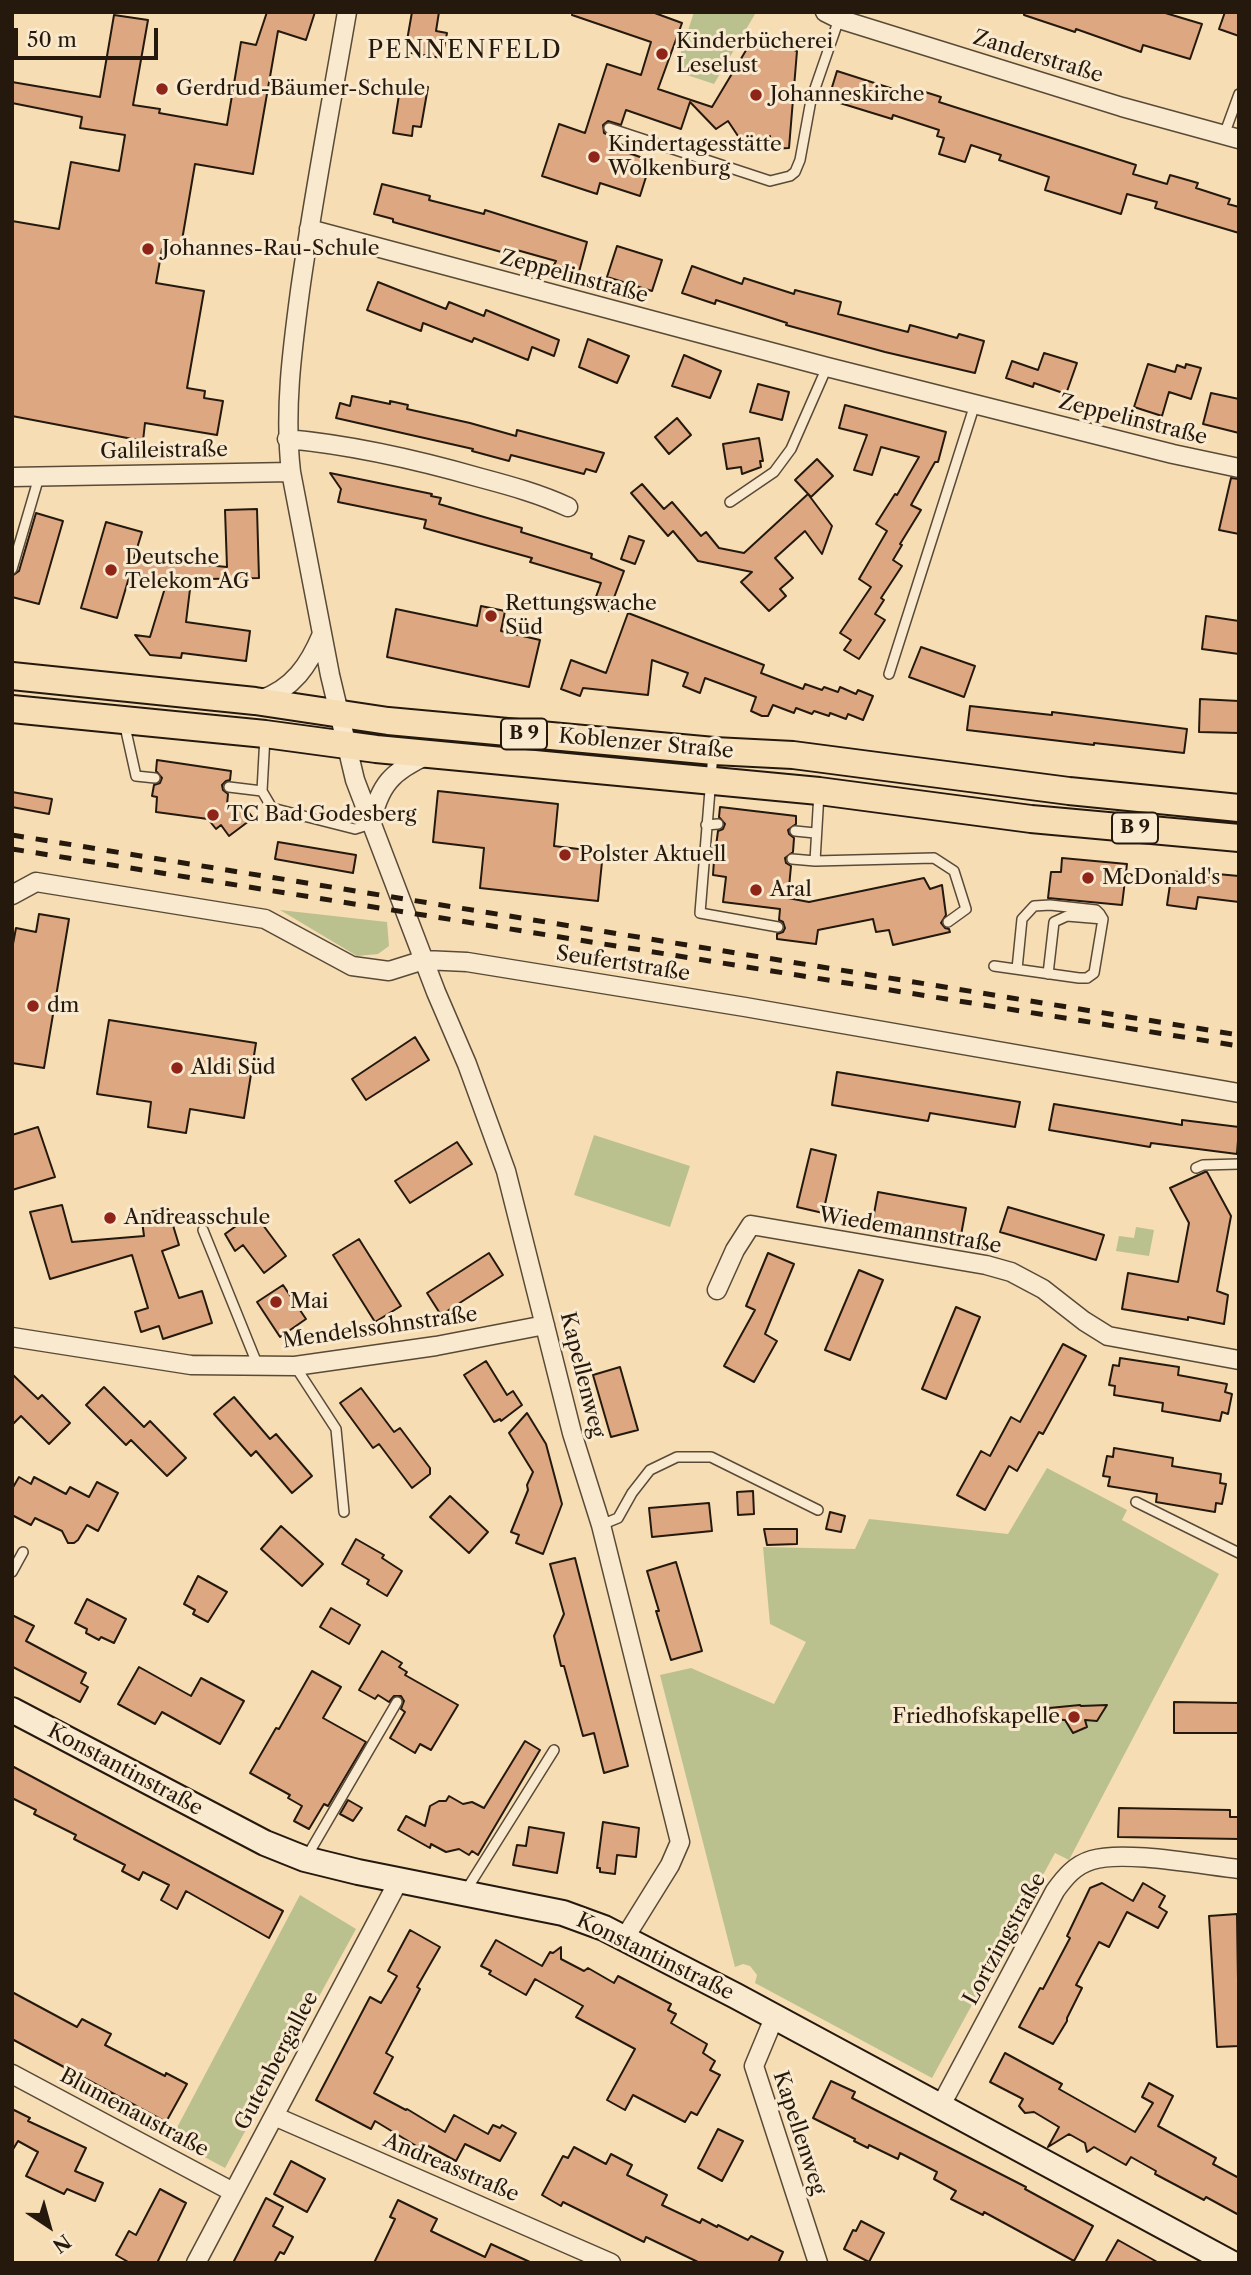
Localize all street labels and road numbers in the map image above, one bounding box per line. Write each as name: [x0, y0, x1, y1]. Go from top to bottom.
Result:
street label: Zanderstraße: [970, 25, 1106, 89]
street label: Zeppelinstraße: [497, 245, 651, 309]
street label: Zeppelinstraße: [1056, 389, 1210, 451]
street label: Galileistraße: [100, 437, 228, 465]
road number: B 9: [501, 719, 547, 750]
street label: Koblenzer Straße: [557, 724, 735, 764]
road number: B 9: [1112, 813, 1158, 844]
street label: Seufertstraße: [554, 941, 692, 987]
street label: Wiedemannstraße: [817, 1203, 1003, 1259]
street label: Mendelssohnstraße: [281, 1302, 479, 1354]
street label: Kapellenweg: [554, 1310, 610, 1440]
street label: Konstantinstraße: [43, 1719, 207, 1821]
street label: Lortzingstraße: [958, 1869, 1052, 2009]
street label: Konstantinstraße: [572, 1908, 738, 2006]
street label: Gutenbergallee: [230, 1987, 324, 2135]
street label: Blumenaustraße: [55, 2063, 213, 2163]
street label: Kapellenweg: [767, 2068, 831, 2198]
street label: Andreasstraße: [379, 2128, 523, 2208]

